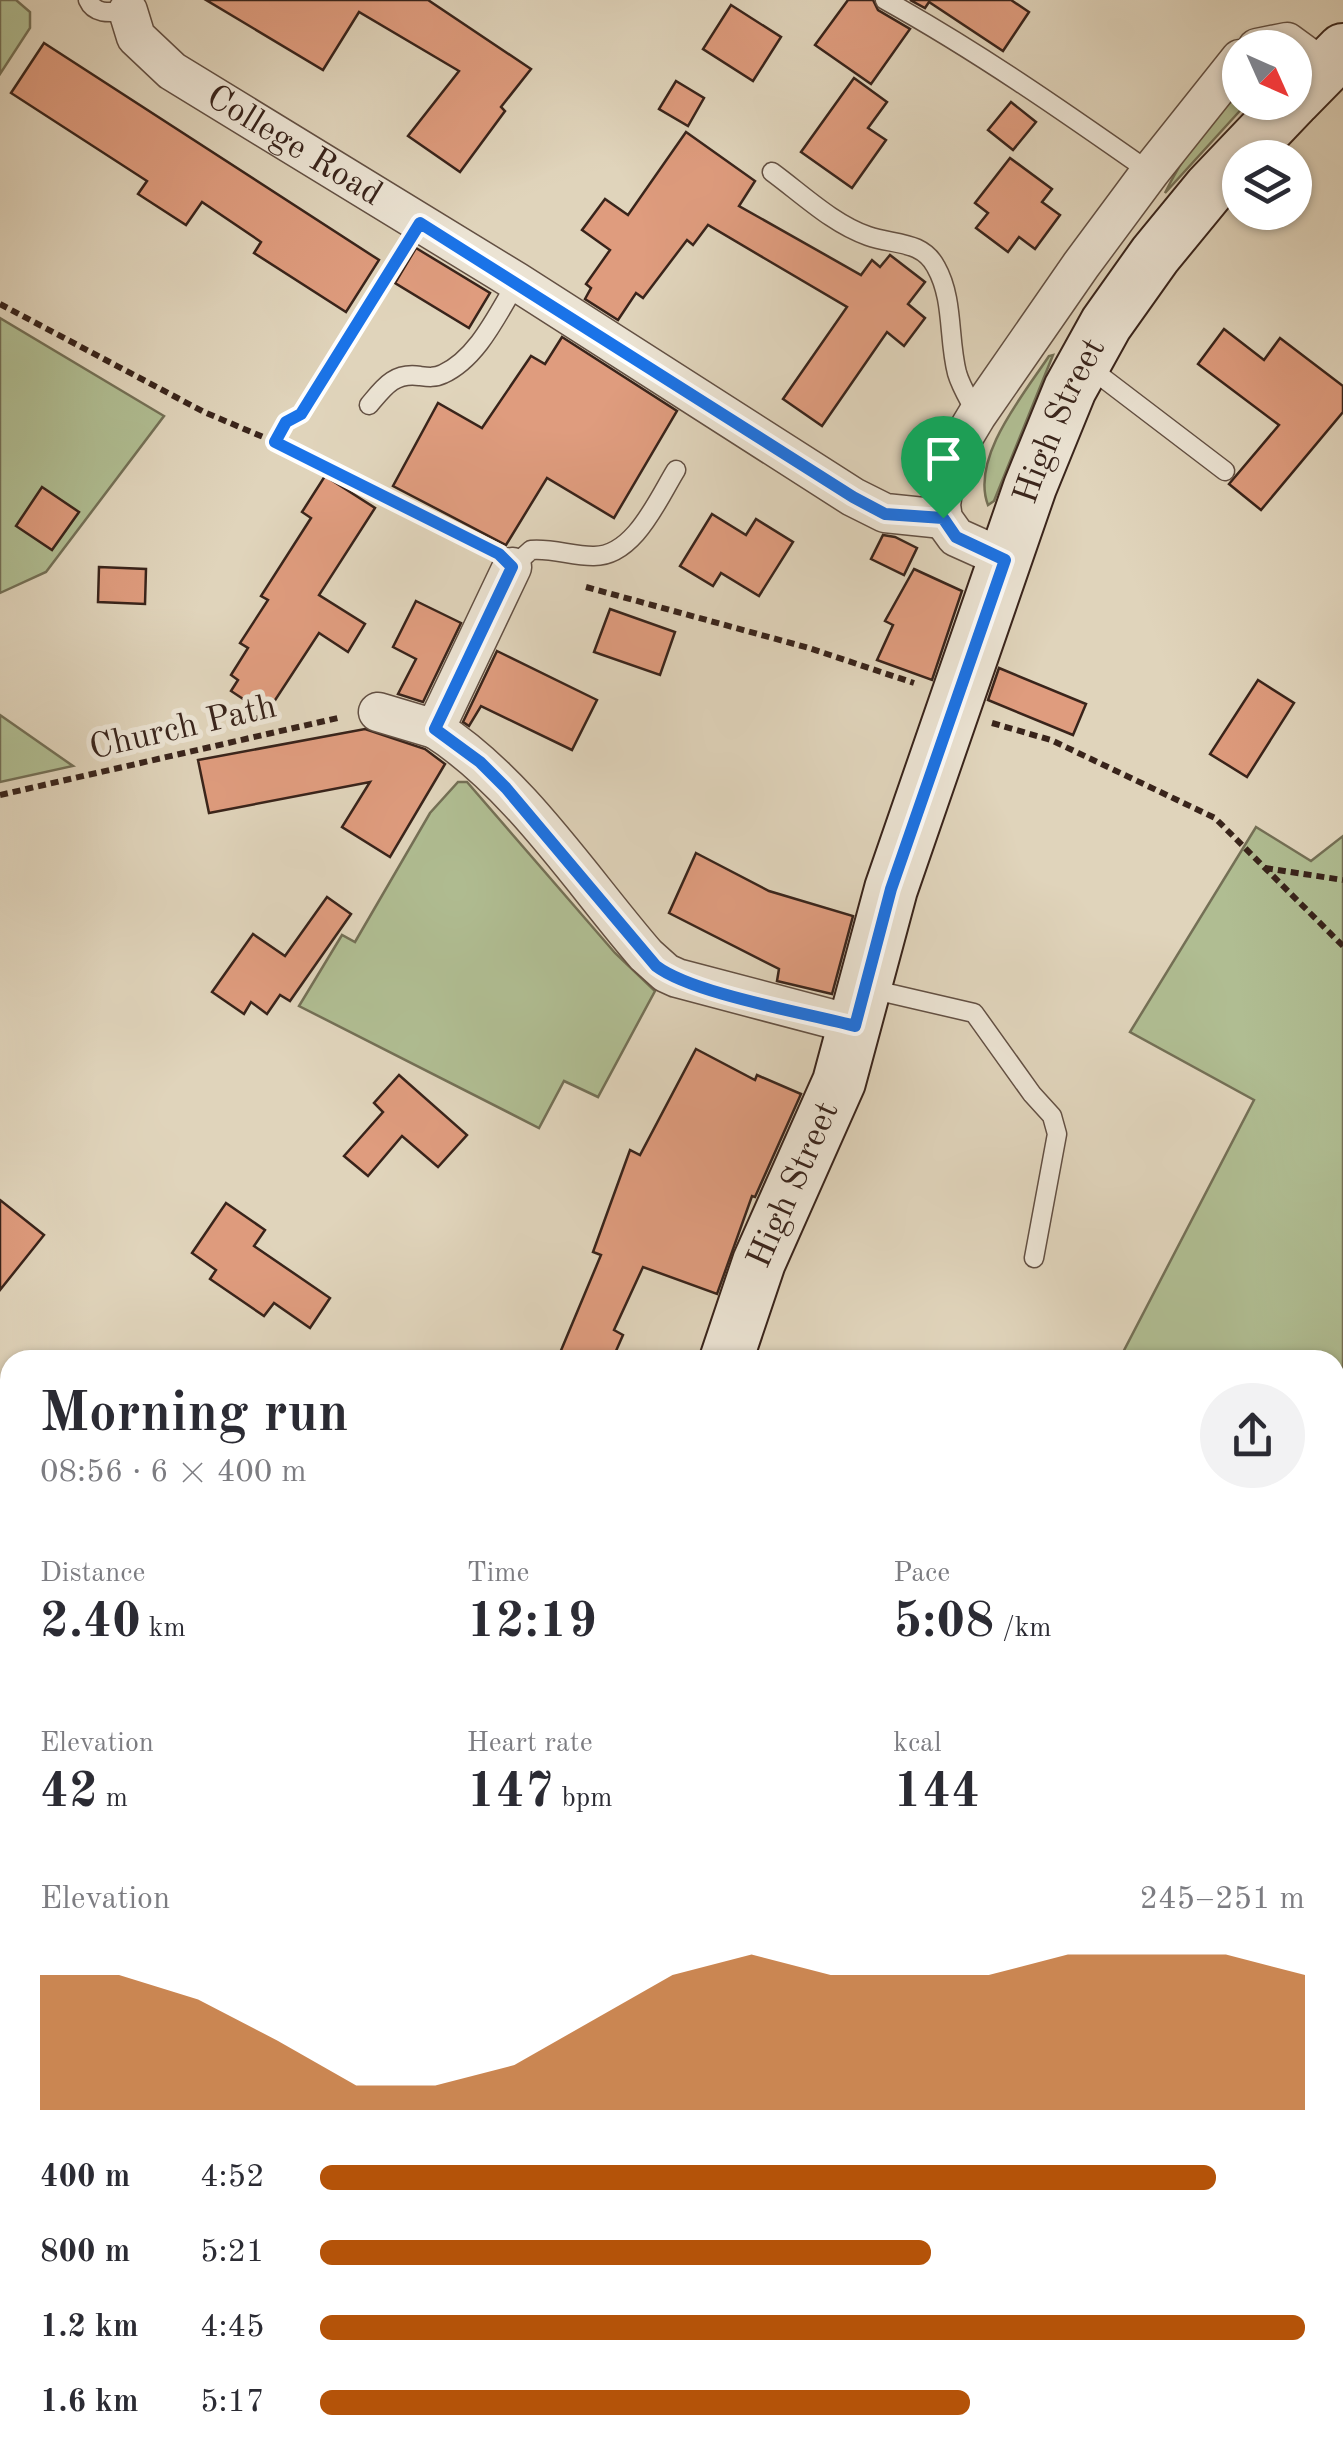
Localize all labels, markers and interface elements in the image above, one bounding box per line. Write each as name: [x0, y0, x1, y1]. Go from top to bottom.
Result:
north arrow: [1222, 30, 1312, 120]
map controls: [1222, 30, 1312, 230]
street label: College Road: [200, 79, 388, 213]
button: layers: [1222, 140, 1312, 230]
street label: High Street: [1008, 332, 1112, 508]
pin: [901, 416, 986, 519]
icon: arrive: [916, 431, 971, 486]
street label: Church Path: [86, 690, 280, 766]
street label: High Street: [741, 1096, 845, 1273]
button: share: [1200, 1383, 1305, 1488]
text: Morning run: [40, 1388, 349, 1443]
text: 08:56 · 6 × 400 m: [40, 1457, 307, 1489]
text: Distance: [40, 1560, 145, 1588]
text: Time: [467, 1560, 529, 1588]
text: Pace: [893, 1560, 950, 1588]
text: 2.40: [40, 1598, 141, 1648]
text: 12:19: [467, 1598, 597, 1648]
text: 5:08: [893, 1598, 994, 1648]
text: km: [141, 1615, 186, 1643]
text: /km: [994, 1615, 1052, 1643]
text: Elevation: [40, 1730, 154, 1758]
text: Heart rate: [467, 1730, 593, 1758]
text: kcal: [893, 1730, 942, 1758]
text: 42: [40, 1768, 98, 1818]
text: 147: [467, 1768, 554, 1818]
text: 144: [893, 1768, 980, 1818]
text: m: [98, 1785, 128, 1813]
text: bpm: [554, 1785, 613, 1813]
text: Elevation: [40, 1884, 170, 1916]
text: 245–251 m: [1139, 1884, 1305, 1916]
text: 400 m: [40, 2162, 130, 2194]
text: 4:52: [200, 2162, 265, 2194]
text: 800 m: [40, 2237, 130, 2269]
text: 5:21: [200, 2237, 265, 2269]
text: 1.2 km: [40, 2312, 139, 2344]
text: 4:45: [200, 2312, 265, 2344]
text: 1.6 km: [40, 2387, 139, 2419]
text: 5:17: [200, 2387, 265, 2419]

